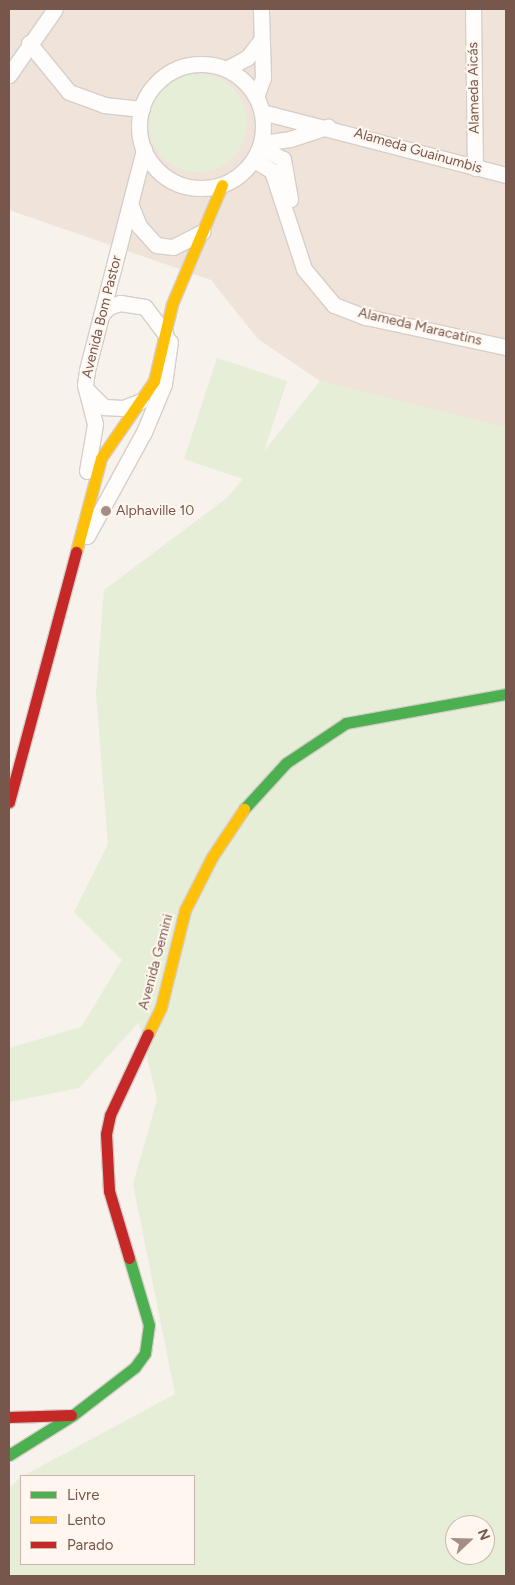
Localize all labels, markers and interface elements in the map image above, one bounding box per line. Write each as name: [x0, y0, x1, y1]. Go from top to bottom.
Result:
street label: Alameda Aicás: [465, 42, 483, 134]
street label: Alameda Guainumbis: [352, 125, 484, 177]
street label: Avenida Bom Pastor: [79, 254, 125, 380]
street label: Alameda Maracatins: [356, 305, 484, 349]
place label: Alphaville 10: [116, 503, 194, 519]
marker: Alphaville 10: [100, 505, 112, 517]
street label: Avenida Gemini: [135, 912, 177, 1012]
legend: [20, 1475, 195, 1565]
text: Livre: [67, 1486, 99, 1504]
text: Lento: [67, 1511, 106, 1529]
north arrow: [445, 1515, 495, 1565]
text: N: [474, 1527, 493, 1543]
text: Parado: [67, 1536, 113, 1554]

